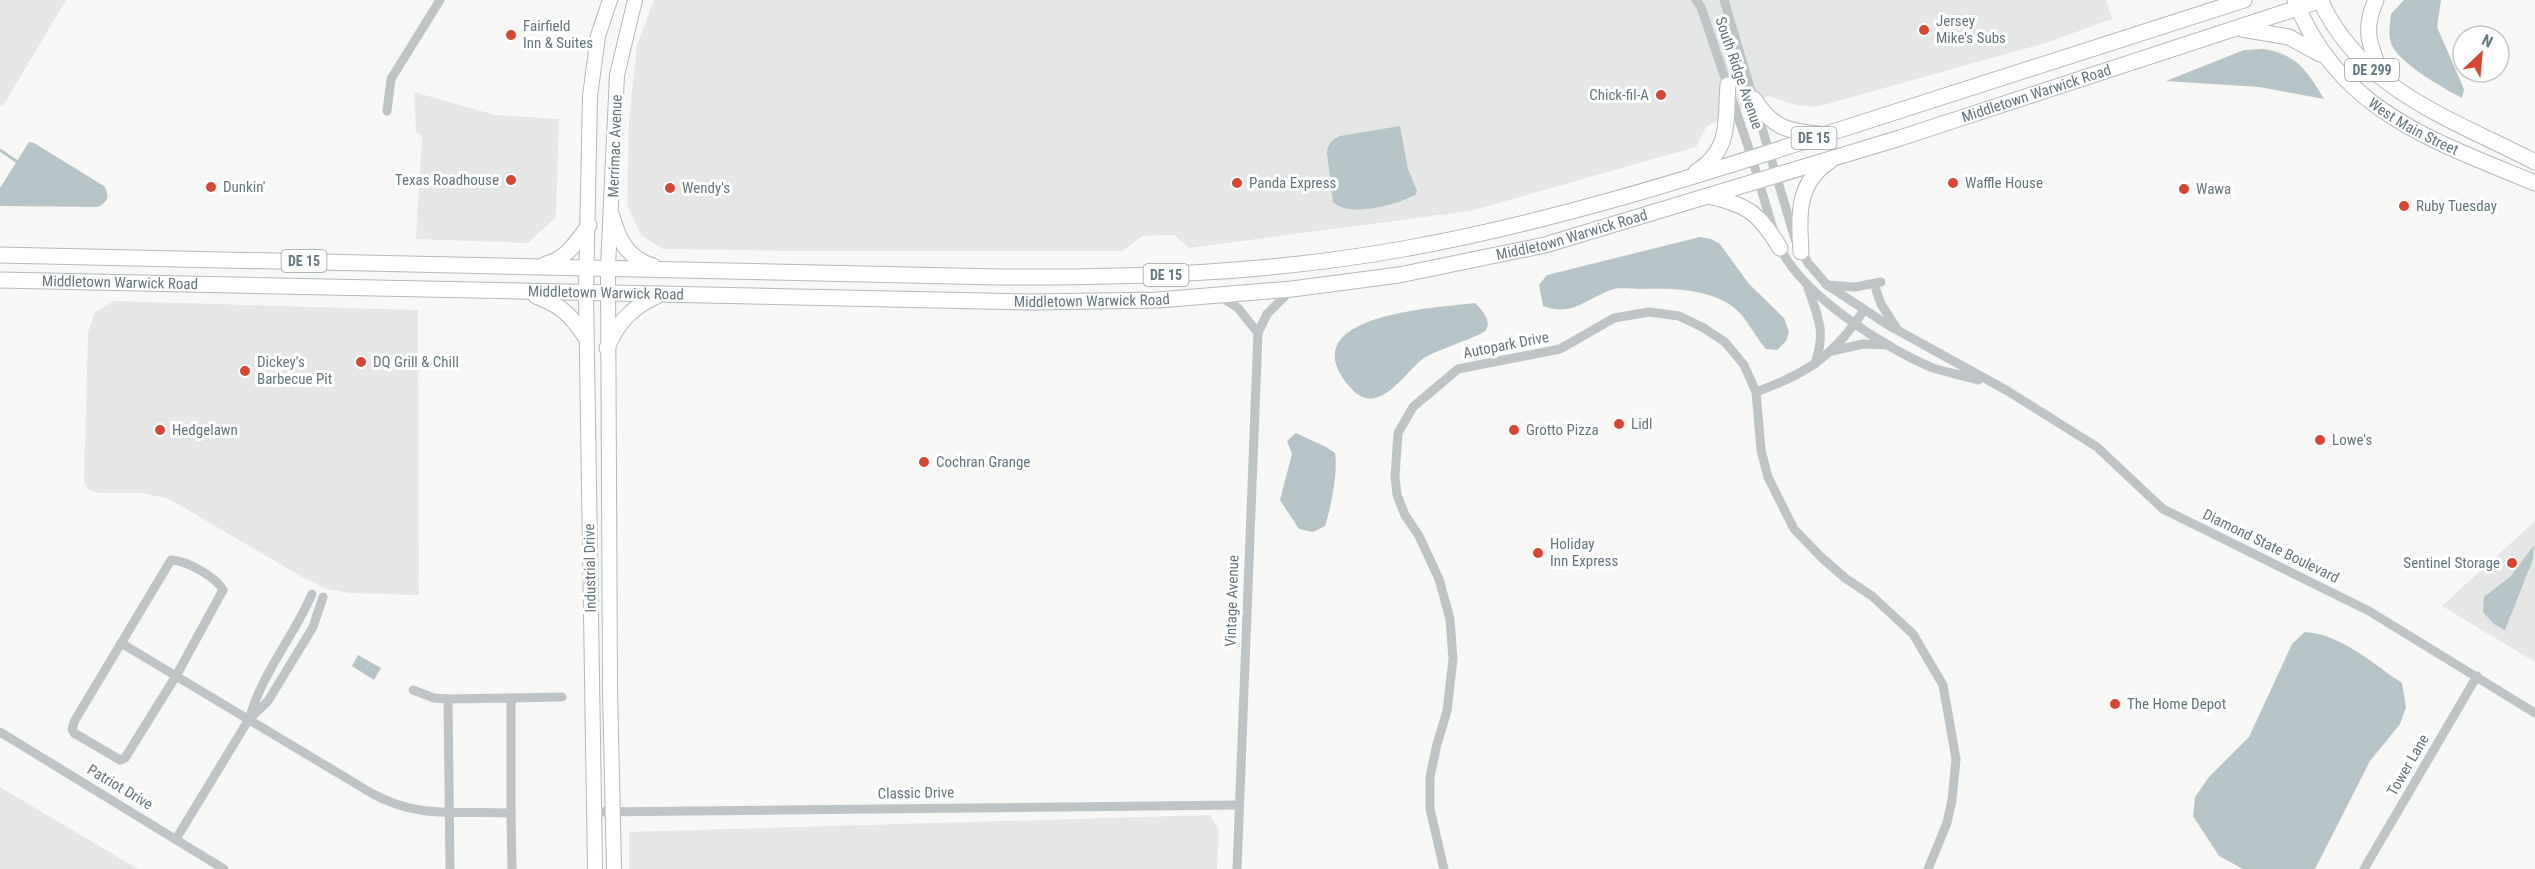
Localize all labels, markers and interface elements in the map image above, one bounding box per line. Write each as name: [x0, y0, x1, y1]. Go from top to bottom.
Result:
place label: Jersey Mike's Subs: [1936, 12, 2006, 47]
street label: South Ridge Avenue: [1711, 14, 1767, 132]
place label: Fairfield Inn & Suites: [523, 17, 593, 52]
marker: Jersey Mike's Subs: [1917, 23, 1931, 37]
north arrow: [2451, 24, 2511, 84]
marker: Fairfield Inn & Suites: [504, 28, 518, 42]
text: N: [2479, 30, 2496, 52]
road number: DE 299: [2345, 59, 2399, 81]
street label: Middletown Warwick Road: [1959, 61, 2113, 126]
place label: Chick-fil-A: [1589, 86, 1649, 104]
marker: Chick-fil-A: [1654, 88, 1668, 102]
street label: Merrimac Avenue: [604, 94, 626, 198]
street label: West Main Street: [2365, 94, 2461, 159]
road number: DE 15: [1792, 127, 1836, 149]
place label: Texas Roadhouse: [395, 171, 499, 189]
marker: Texas Roadhouse: [504, 173, 518, 187]
place label: Panda Express: [1249, 174, 1336, 192]
place label: Waffle House: [1965, 174, 2043, 192]
marker: Panda Express: [1230, 176, 1244, 190]
marker: Waffle House: [1946, 176, 1960, 190]
place label: Dunkin': [223, 178, 265, 196]
place label: Wendy's: [682, 179, 730, 197]
marker: Dunkin': [204, 180, 218, 194]
place label: Wawa: [2196, 180, 2231, 198]
marker: Wendy's: [663, 181, 677, 195]
marker: Wawa: [2177, 182, 2191, 196]
place label: Ruby Tuesday: [2416, 197, 2497, 215]
marker: Ruby Tuesday: [2397, 199, 2411, 213]
street label: Middletown Warwick Road: [1495, 206, 1649, 264]
road number: DE 15: [282, 250, 326, 272]
road number: DE 15: [1144, 264, 1188, 286]
street label: Middletown Warwick Road: [42, 272, 198, 293]
street label: Middletown Warwick Road: [528, 282, 684, 304]
street label: Middletown Warwick Road: [1014, 290, 1170, 311]
street label: Autopark Drive: [1462, 328, 1550, 362]
place label: Dickey's Barbecue Pit: [257, 353, 332, 388]
place label: DQ Grill & Chill: [373, 353, 459, 371]
marker: DQ Grill & Chill: [354, 355, 368, 369]
marker: Dickey's Barbecue Pit: [238, 364, 252, 378]
place label: Lidl: [1631, 415, 1652, 433]
marker: Lidl: [1612, 417, 1626, 431]
place label: Hedgelawn: [172, 421, 238, 439]
place label: Grotto Pizza: [1526, 421, 1599, 439]
marker: Hedgelawn: [153, 423, 167, 437]
marker: Grotto Pizza: [1507, 423, 1521, 437]
place label: Lowe's: [2332, 431, 2372, 449]
marker: Lowe's: [2313, 433, 2327, 447]
place label: Cochran Grange: [936, 453, 1030, 471]
marker: Cochran Grange: [917, 455, 931, 469]
street label: Diamond State Boulevard: [2200, 505, 2342, 587]
street label: Industrial Drive: [580, 523, 600, 613]
place label: Holiday Inn Express: [1550, 535, 1618, 570]
marker: Holiday Inn Express: [1531, 546, 1545, 560]
place label: Sentinel Storage: [2403, 554, 2500, 572]
street label: Vintage Avenue: [1221, 555, 1243, 647]
marker: Sentinel Storage: [2505, 556, 2519, 570]
place label: The Home Depot: [2127, 695, 2226, 713]
marker: The Home Depot: [2108, 697, 2122, 711]
street label: Tower Lane: [2383, 731, 2433, 799]
street label: Patriot Drive: [84, 760, 156, 814]
street label: Classic Drive: [878, 783, 954, 803]

